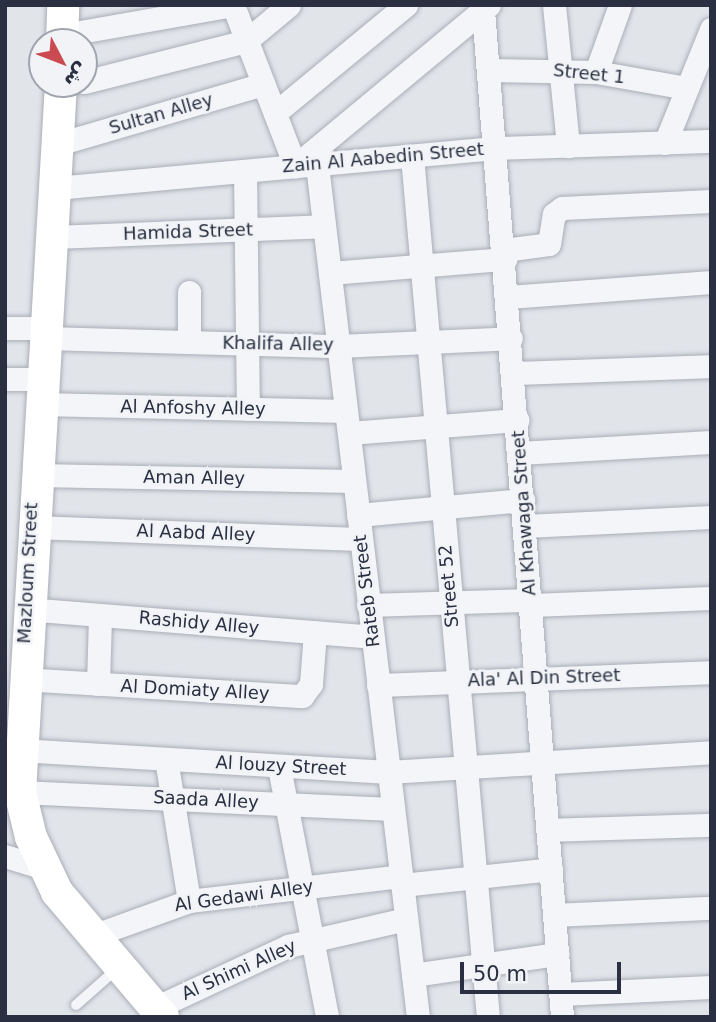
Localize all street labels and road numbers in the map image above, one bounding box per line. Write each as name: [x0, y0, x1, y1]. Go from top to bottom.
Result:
street label: Street 1: [552, 60, 626, 88]
street label: Sultan Alley: [107, 89, 215, 139]
street label: Zain Al Aabedin Street: [281, 138, 485, 178]
street label: Hamida Street: [123, 219, 253, 245]
street label: Khalifa Alley: [222, 332, 334, 356]
street label: Al Anfoshy Alley: [120, 396, 266, 420]
street label: Al Khawaga Street: [507, 429, 541, 597]
street label: Aman Alley: [143, 466, 245, 490]
street label: Mazloum Street: [14, 502, 42, 644]
street label: Al Aabd Alley: [136, 520, 256, 546]
street label: Rateb Street: [349, 534, 385, 648]
street label: Street 52: [435, 544, 463, 628]
street label: Rashidy Alley: [138, 607, 260, 639]
street label: Ala' Al Din Street: [467, 665, 621, 691]
street label: Al Domiaty Alley: [120, 675, 270, 705]
street label: Al louzy Street: [215, 752, 347, 780]
street label: Saada Alley: [153, 786, 259, 814]
street label: Al Gedawi Alley: [173, 876, 315, 916]
street label: Al Shimi Alley: [178, 935, 300, 1005]

